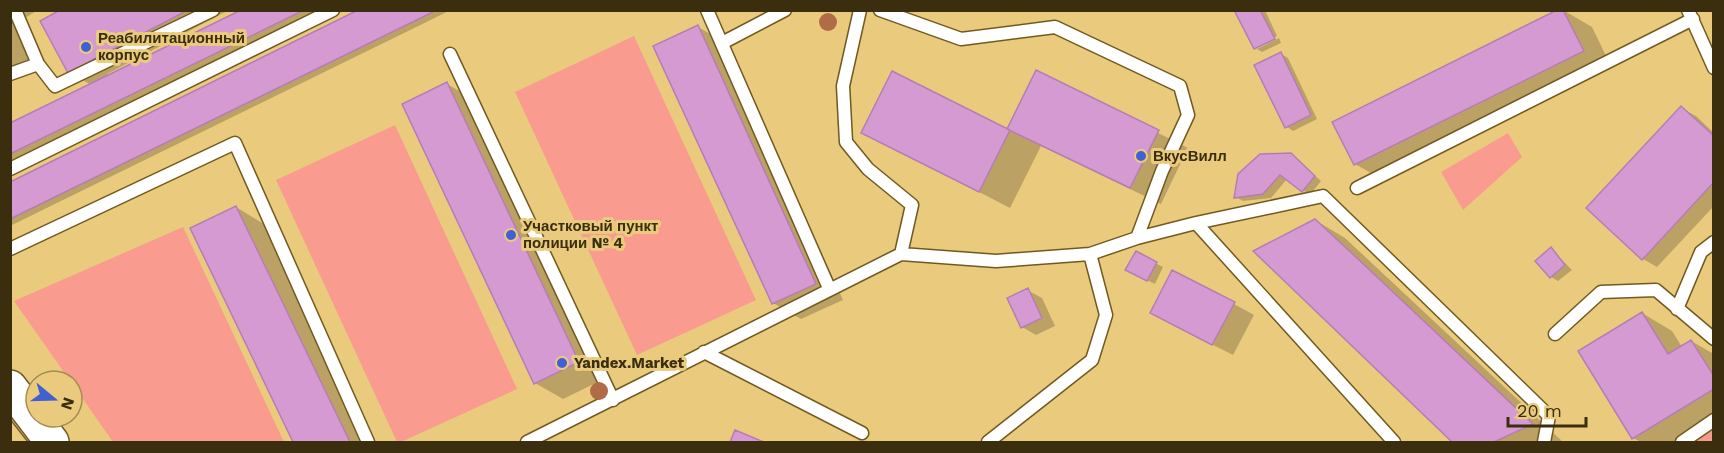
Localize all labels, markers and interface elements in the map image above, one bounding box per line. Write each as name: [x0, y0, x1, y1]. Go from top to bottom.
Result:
place label: Реабилитационный корпус: [98, 29, 245, 64]
marker: Реабилитационный корпус: [79, 40, 93, 54]
place label: ВкусВилл: [1153, 147, 1227, 165]
marker: ВкусВилл: [1134, 149, 1148, 163]
place label: Участковый пункт полиции № 4: [523, 217, 658, 252]
marker: Участковый пункт полиции № 4: [504, 228, 518, 242]
place label: Yandex.Market: [574, 354, 685, 372]
marker: Yandex.Market: [555, 356, 569, 370]
north arrow: [24, 369, 84, 429]
scale bar: [1508, 390, 1586, 428]
text: N: [57, 395, 79, 412]
text: 20 m: [1517, 400, 1562, 421]

